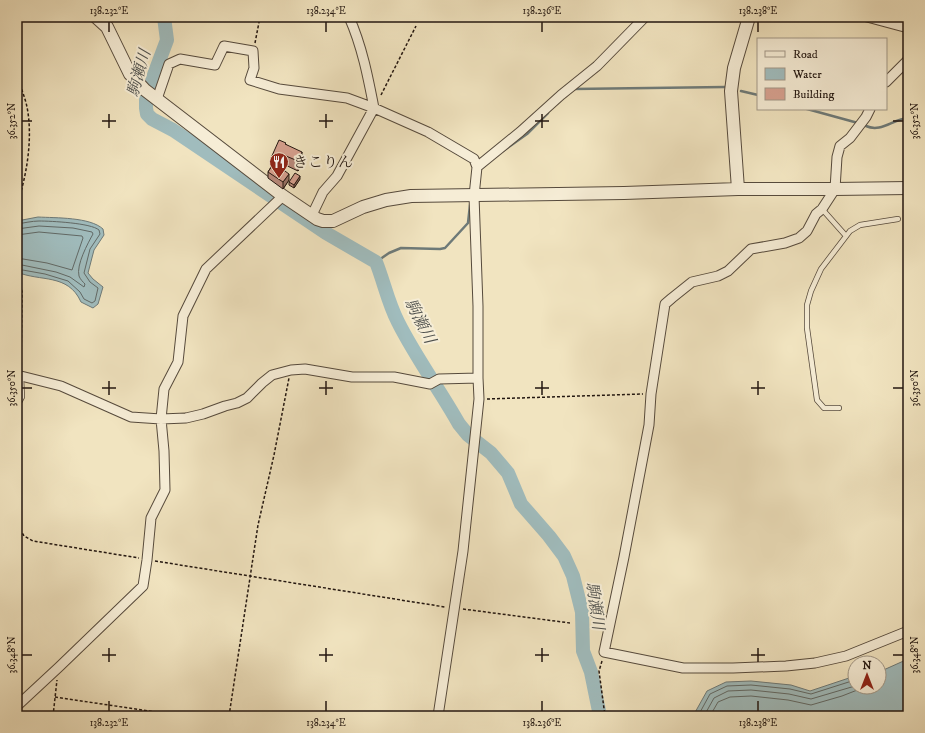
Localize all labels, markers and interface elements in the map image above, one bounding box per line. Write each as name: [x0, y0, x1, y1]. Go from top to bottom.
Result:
text: 138.232°E: [90, 5, 128, 17]
text: 138.234°E: [306, 5, 346, 17]
text: 138.236°E: [523, 5, 561, 17]
text: 138.238°E: [739, 5, 777, 17]
legend: [757, 38, 887, 110]
water label: 駒瀬川: [123, 45, 156, 99]
text: Road: [793, 47, 818, 62]
text: Water: [792, 67, 822, 82]
text: Building: [793, 87, 834, 102]
text: 36.352°N: [6, 103, 18, 139]
text: 36.352°N: [909, 103, 921, 139]
restaurant icon: きこりん: [268, 151, 290, 179]
place label: きこりん: [293, 153, 353, 172]
water label: 駒瀬川: [400, 295, 441, 349]
text: 36.350°N: [6, 370, 18, 406]
text: 36.350°N: [909, 370, 921, 406]
water label: 駒瀬川: [582, 581, 609, 633]
text: 36.348°N: [6, 636, 18, 674]
text: 36.348°N: [909, 636, 921, 674]
north arrow: [847, 655, 887, 695]
text: N: [862, 659, 872, 673]
text: 138.232°E: [90, 717, 128, 729]
text: 138.234°E: [306, 717, 346, 729]
text: 138.236°E: [523, 717, 561, 729]
text: 138.238°E: [739, 717, 777, 729]

